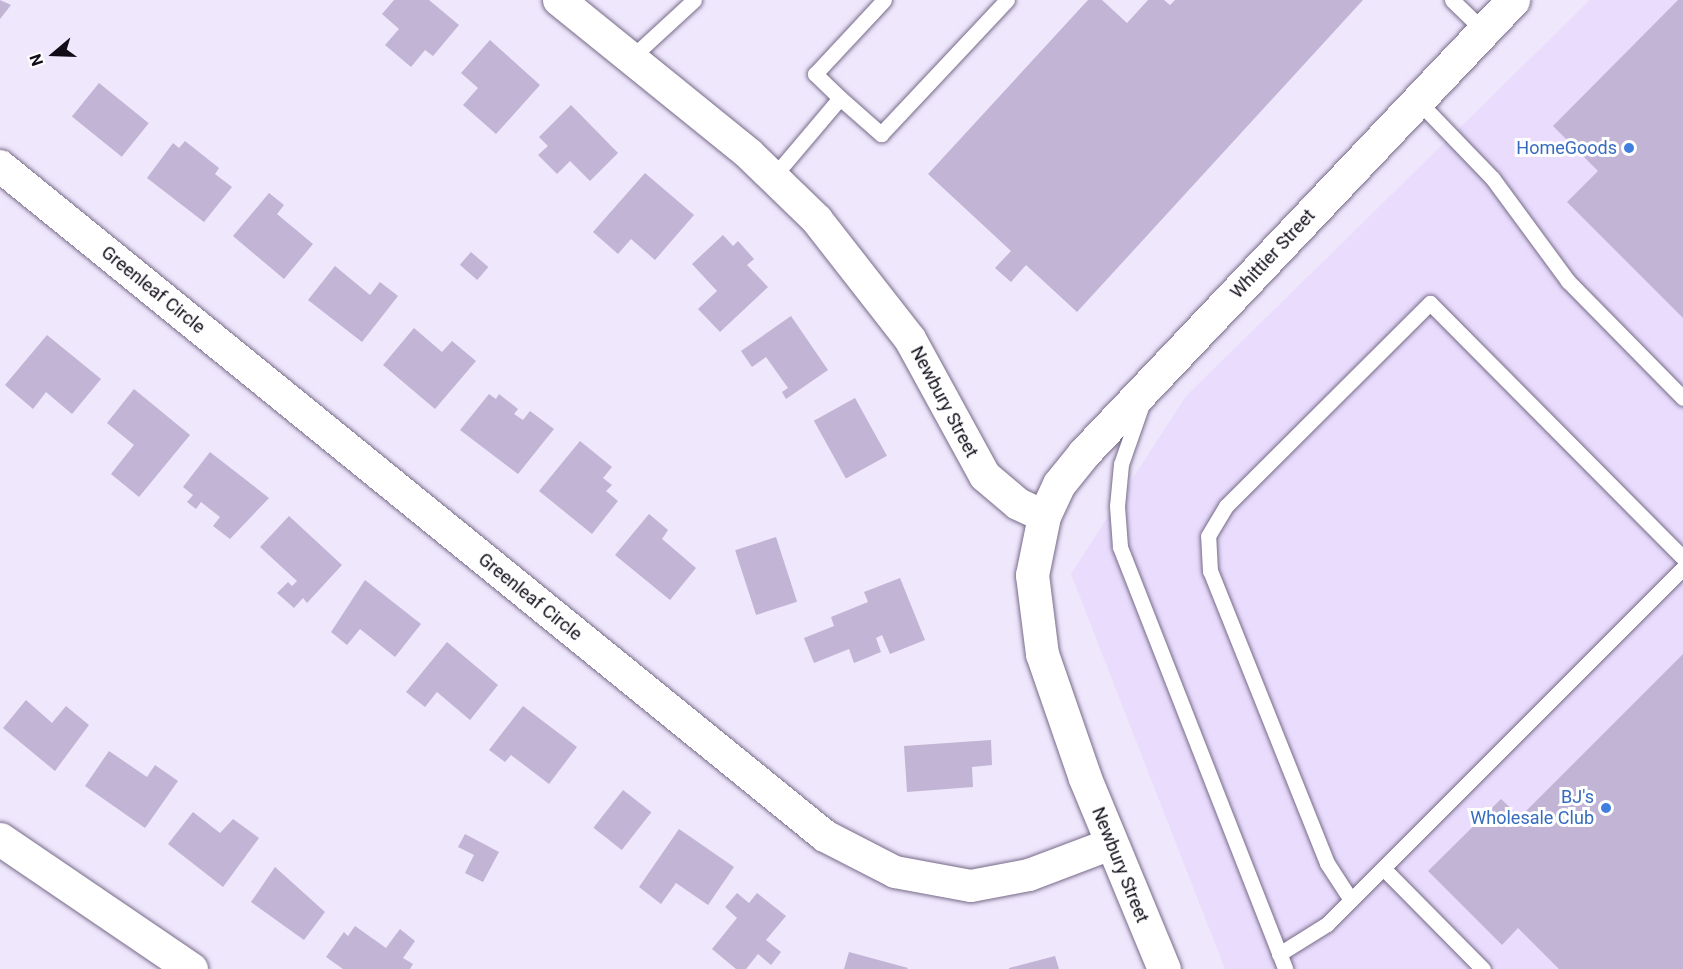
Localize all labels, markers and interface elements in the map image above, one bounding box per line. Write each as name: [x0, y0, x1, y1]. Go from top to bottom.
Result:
north arrow: [24, 24, 84, 84]
text: N: [26, 52, 47, 68]
place label: HomeGoods: [1516, 137, 1617, 159]
marker: HomeGoods: [1622, 141, 1636, 155]
street label: Whittier Street: [1226, 205, 1320, 303]
street label: Greenleaf Circle: [97, 242, 209, 338]
street label: Newbury Street: [906, 343, 982, 461]
street label: Greenleaf Circle: [474, 549, 586, 645]
place label: BJ's Wholesale Club: [1470, 787, 1594, 830]
marker: BJ's Wholesale Club: [1599, 801, 1613, 815]
street label: Newbury Street: [1087, 804, 1153, 926]

